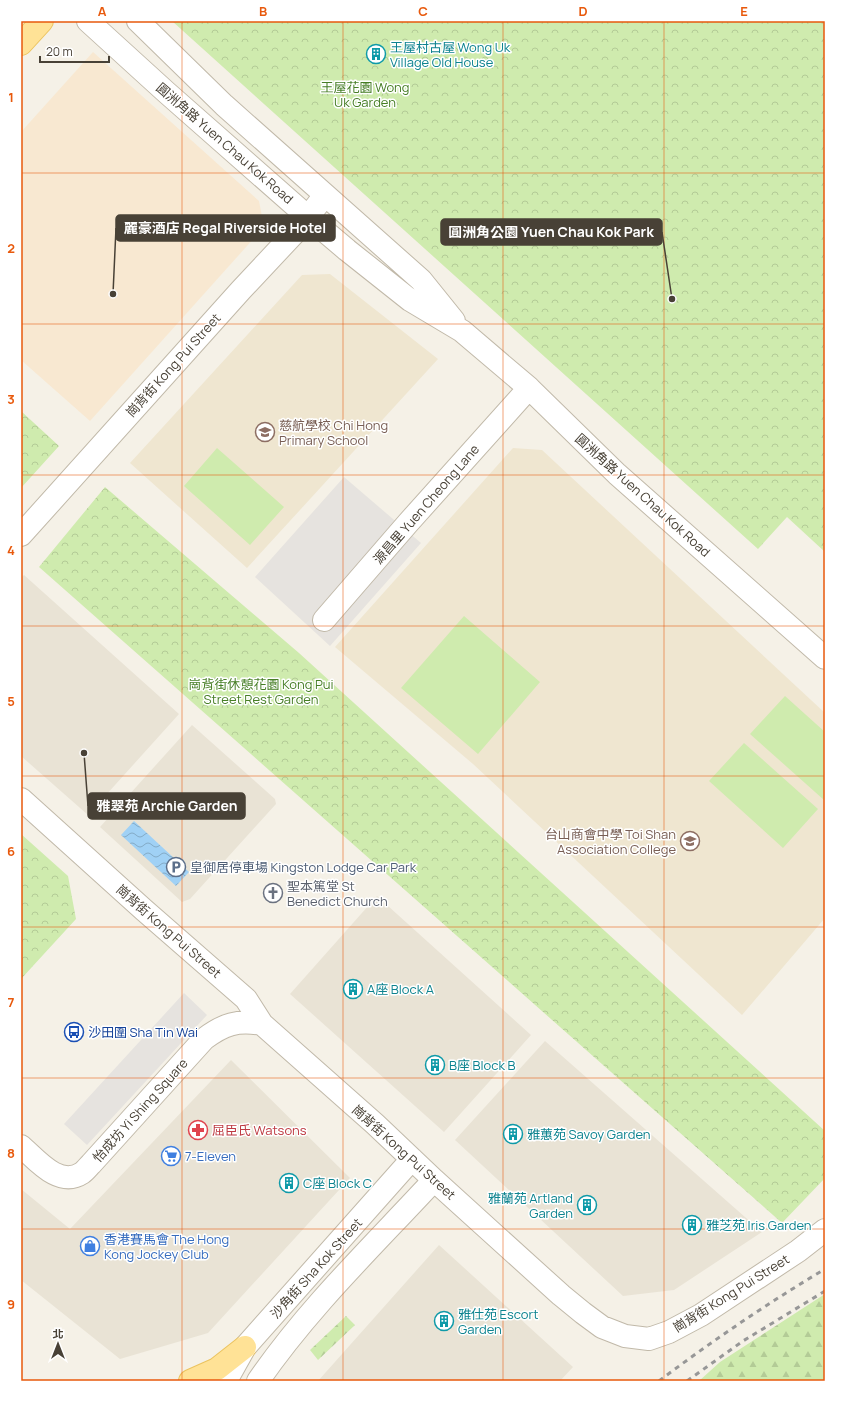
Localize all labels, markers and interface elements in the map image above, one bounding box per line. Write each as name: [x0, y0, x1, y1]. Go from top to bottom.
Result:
text: A: [98, 2, 107, 20]
text: B: [259, 2, 267, 20]
text: C: [418, 2, 428, 20]
text: D: [578, 2, 588, 20]
text: E: [740, 2, 748, 20]
scale bar: [40, 38, 109, 64]
place label: 王屋村古屋 Wong Uk Village Old House: [390, 38, 511, 71]
text: 20 m: [46, 43, 73, 60]
building icon: 王屋村古屋 Wong Uk Village Old House: [365, 43, 387, 65]
street label: 圓洲角路 Yuen Chau Kok Road: [153, 78, 297, 208]
park label: 王屋花園 Wong Uk Garden: [320, 78, 410, 111]
text: 1: [8, 88, 14, 106]
callout: 麗豪酒店 Regal Riverside Hotel: [116, 215, 335, 241]
text: 麗豪酒店 Regal Riverside Hotel: [124, 218, 326, 237]
callout: 圓洲角公園 Yuen Chau Kok Park: [441, 219, 662, 245]
text: 圓洲角公園 Yuen Chau Kok Park: [448, 222, 654, 241]
text: 2: [7, 239, 15, 257]
street label: 崗背街 Kong Pui Street: [122, 309, 224, 421]
text: 3: [7, 390, 15, 408]
place label: 慈航學校 Chi Hong Primary School: [279, 416, 388, 449]
school or university icon: 慈航學校 Chi Hong Primary School: [254, 421, 276, 443]
street label: 圓洲角路 Yuen Chau Kok Road: [572, 429, 714, 561]
street label: 源昌里 Yuen Cheong Lane: [369, 440, 483, 568]
text: 4: [7, 541, 15, 559]
park label: 崗背街休憩花園 Kong Pui Street Rest Garden: [188, 675, 334, 708]
text: 5: [7, 692, 15, 710]
callout: 雅翠苑 Archie Garden: [88, 793, 245, 819]
text: 雅翠苑 Archie Garden: [97, 796, 237, 815]
place label: 台山商會中學 Toi Shan Association College: [545, 825, 676, 858]
school or university icon: 台山商會中學 Toi Shan Association College: [679, 830, 701, 852]
text: 6: [7, 842, 15, 860]
parking icon: 皇御居停車場 Kingston Lodge Car Park: [165, 856, 187, 878]
place label: 皇御居停車場 Kingston Lodge Car Park: [190, 858, 417, 876]
place label: 聖本篤堂 St Benedict Church: [287, 877, 388, 910]
street label: 崗背街 Kong Pui Street: [113, 880, 225, 982]
church icon: 聖本篤堂 St Benedict Church: [262, 882, 284, 904]
building icon: A座 Block A: [342, 978, 364, 1000]
place label: A座 Block A: [367, 980, 434, 998]
text: 7: [8, 993, 15, 1011]
bus stop icon: 沙田圍 Sha Tin Wai: [63, 1021, 85, 1043]
place label: 沙田圍 Sha Tin Wai: [88, 1023, 198, 1041]
street label: 怡成坊 Yi Shing Square: [88, 1054, 192, 1166]
building icon: B座 Block B: [424, 1054, 446, 1076]
place label: B座 Block B: [449, 1056, 516, 1074]
street label: 崗背街 Kong Pui Street: [348, 1101, 460, 1203]
pharmacy icon: 屈臣氏 Watsons: [187, 1119, 209, 1141]
place label: 屈臣氏 Watsons: [212, 1121, 307, 1139]
building icon: 雅蕙苑 Savoy Garden: [502, 1123, 524, 1145]
place label: 雅蕙苑 Savoy Garden: [527, 1125, 651, 1143]
text: 8: [7, 1144, 15, 1162]
supermarket icon: 7-Eleven: [160, 1145, 182, 1167]
place label: 7-Eleven: [185, 1147, 236, 1165]
building icon: C座 Block C: [278, 1172, 300, 1194]
place label: C座 Block C: [303, 1174, 372, 1192]
place label: 雅蘭苑 Artland Garden: [488, 1189, 573, 1222]
building icon: 雅蘭苑 Artland Garden: [576, 1194, 598, 1216]
street label: 沙角街 Sha Kok Street: [266, 1214, 366, 1322]
building icon: 雅芝苑 Iris Garden: [681, 1214, 703, 1236]
place label: 雅芝苑 Iris Garden: [706, 1216, 812, 1234]
place label: 香港賽馬會 The Hong Kong Jockey Club: [104, 1230, 229, 1263]
shop icon: 香港賽馬會 The Hong Kong Jockey Club: [79, 1235, 101, 1257]
street label: 崗背街 Kong Pui Street: [669, 1250, 793, 1336]
text: 9: [7, 1295, 15, 1313]
place label: 雅仕苑 Escort Garden: [458, 1305, 538, 1338]
building icon: 雅仕苑 Escort Garden: [433, 1310, 455, 1332]
north arrow: [38, 1324, 78, 1364]
text: 北: [53, 1326, 64, 1341]

